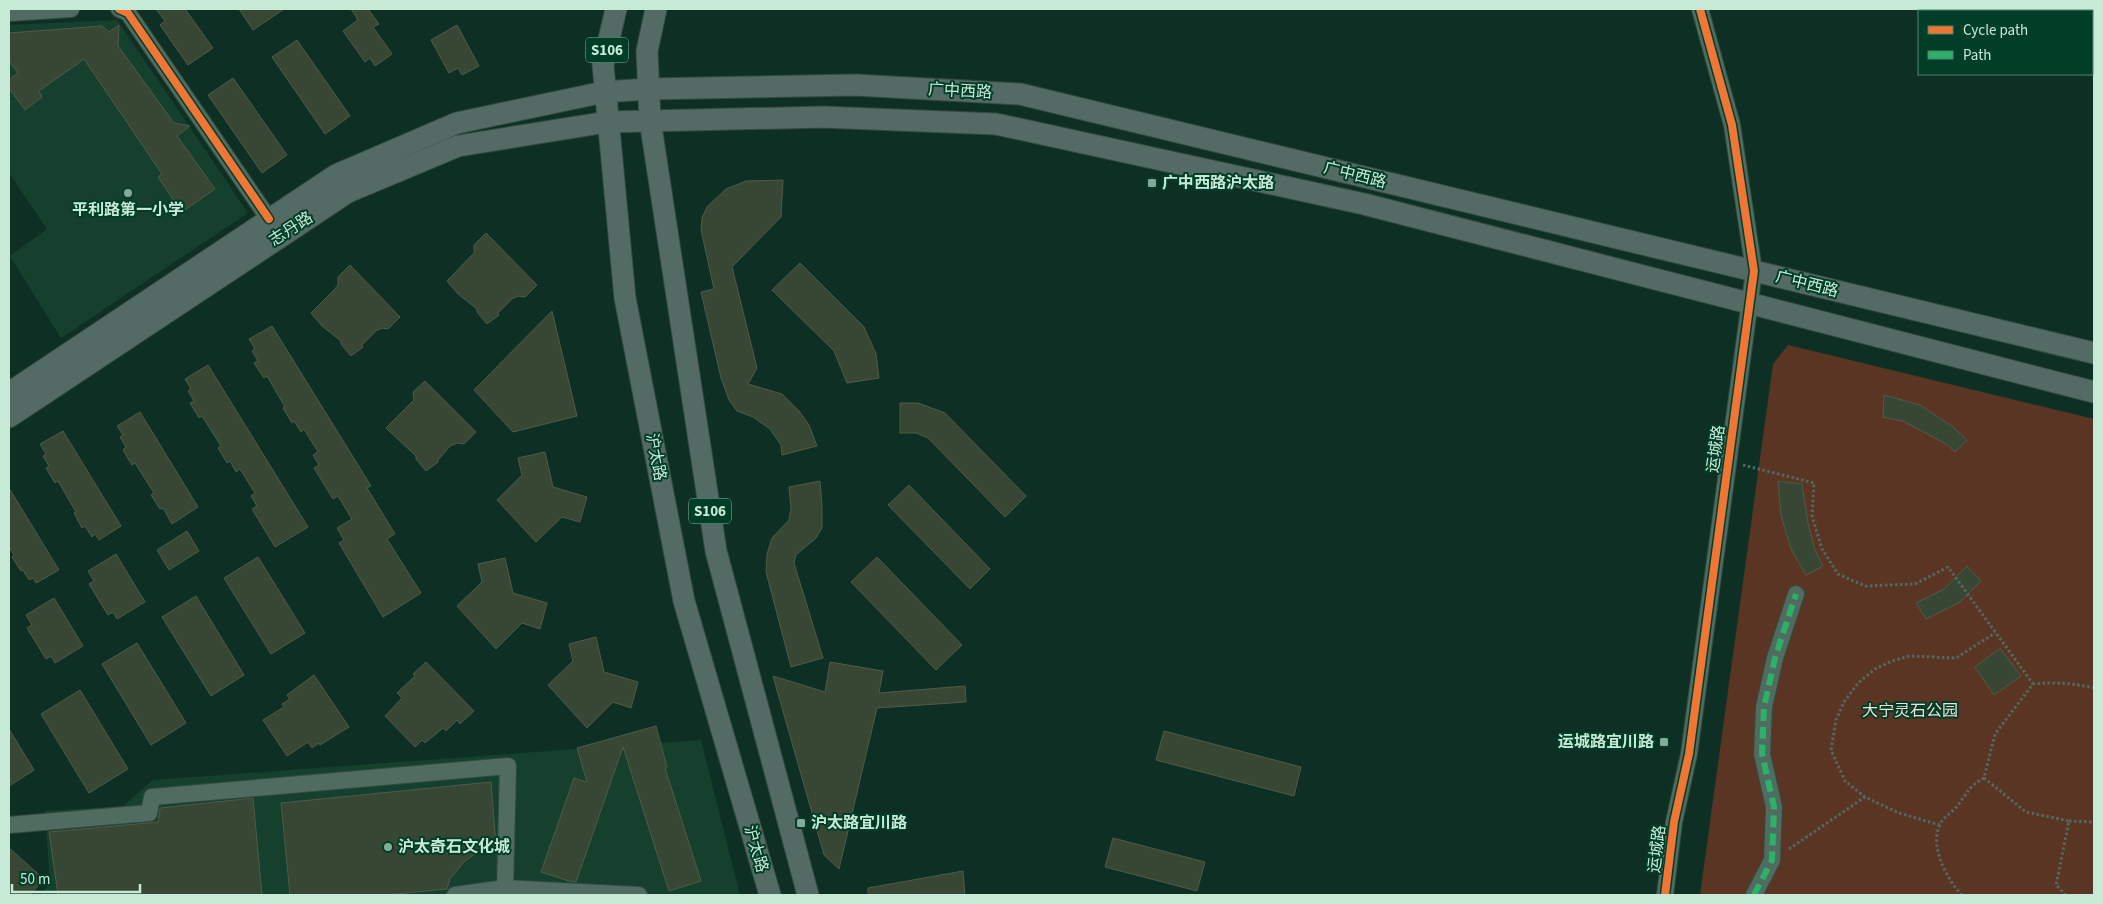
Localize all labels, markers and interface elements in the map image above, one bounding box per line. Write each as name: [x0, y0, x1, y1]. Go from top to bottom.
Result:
legend: [1918, 10, 2093, 75]
text: Cycle path: [1963, 20, 2028, 41]
road number: S106: [586, 38, 628, 62]
text: Path: [1963, 45, 1991, 66]
street label: 广中西路: [927, 78, 993, 104]
street label: 广中西路: [1321, 157, 1389, 193]
place label: 广中西路沪太路: [1162, 172, 1274, 194]
marker: 广中西路沪太路: [1146, 177, 1158, 189]
marker: 平利路第一小学: [122, 187, 134, 199]
place label: 平利路第一小学: [72, 199, 184, 221]
street label: 志丹路: [265, 207, 317, 251]
street label: 广中西路: [1773, 266, 1841, 302]
street label: 运城路: [1702, 424, 1730, 474]
street label: 沪太路: [641, 431, 671, 483]
road number: S106: [689, 498, 731, 524]
park label: 大宁灵石公园: [1862, 700, 1958, 722]
place label: 运城路宜川路: [1558, 731, 1654, 753]
marker: 运城路宜川路: [1658, 736, 1670, 748]
place label: 沪太路宜川路: [811, 812, 907, 834]
marker: 沪太路宜川路: [795, 817, 807, 829]
street label: 沪太路: [739, 823, 773, 875]
street label: 运城路: [1643, 824, 1671, 874]
place label: 沪太奇石文化城: [398, 836, 510, 858]
marker: 沪太奇石文化城: [382, 841, 394, 853]
scale bar: [12, 862, 140, 894]
text: 50 m: [20, 869, 50, 890]

